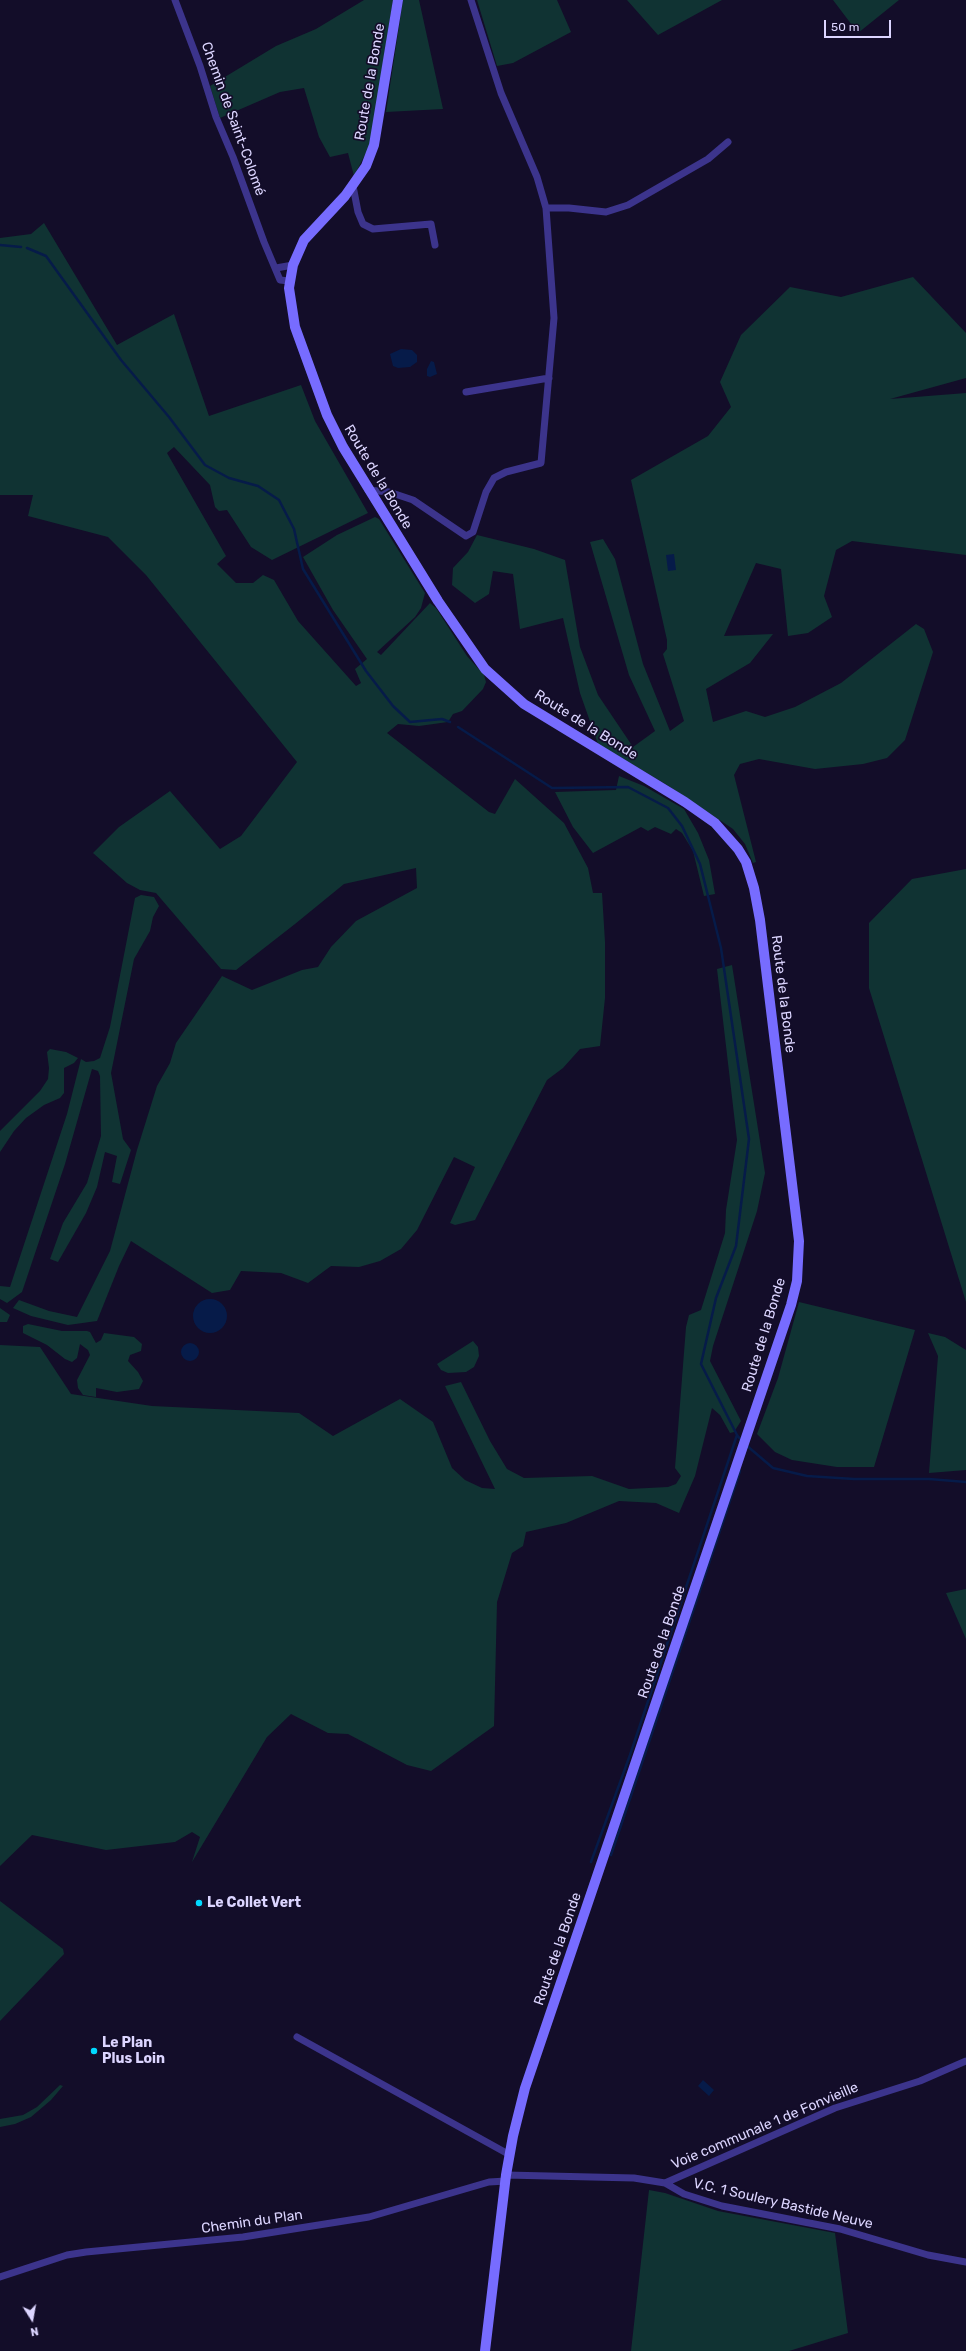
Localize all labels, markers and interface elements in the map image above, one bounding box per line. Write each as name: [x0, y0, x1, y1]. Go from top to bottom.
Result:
scale bar: [826, 12, 893, 38]
text: 50 m: [831, 20, 859, 34]
street label: Route de la Bonde: [351, 22, 389, 142]
street label: Chemin de Saint-Colomé: [197, 40, 269, 198]
street label: Route de la Bonde: [340, 422, 416, 532]
street label: Route de la Bonde: [531, 686, 641, 764]
street label: Route de la Bonde: [767, 934, 799, 1054]
street label: Route de la Bonde: [739, 1276, 789, 1394]
street label: Route de la Bonde: [635, 1583, 689, 1701]
street label: Route de la Bonde: [531, 1890, 585, 2008]
place label: Le Collet Vert: [207, 1895, 301, 1911]
marker: Le Collet Vert: [194, 1898, 204, 1908]
place label: Le Plan Plus Loin: [102, 2035, 165, 2068]
marker: Le Plan Plus Loin: [89, 2046, 99, 2056]
street label: Voie communale 1 de Fonvieille: [669, 2079, 861, 2173]
street label: V.C. 1 Soulery Bastide Neuve: [692, 2175, 874, 2233]
street label: Chemin du Plan: [200, 2207, 304, 2237]
north arrow: [12, 2299, 52, 2339]
text: N: [29, 2324, 40, 2338]

